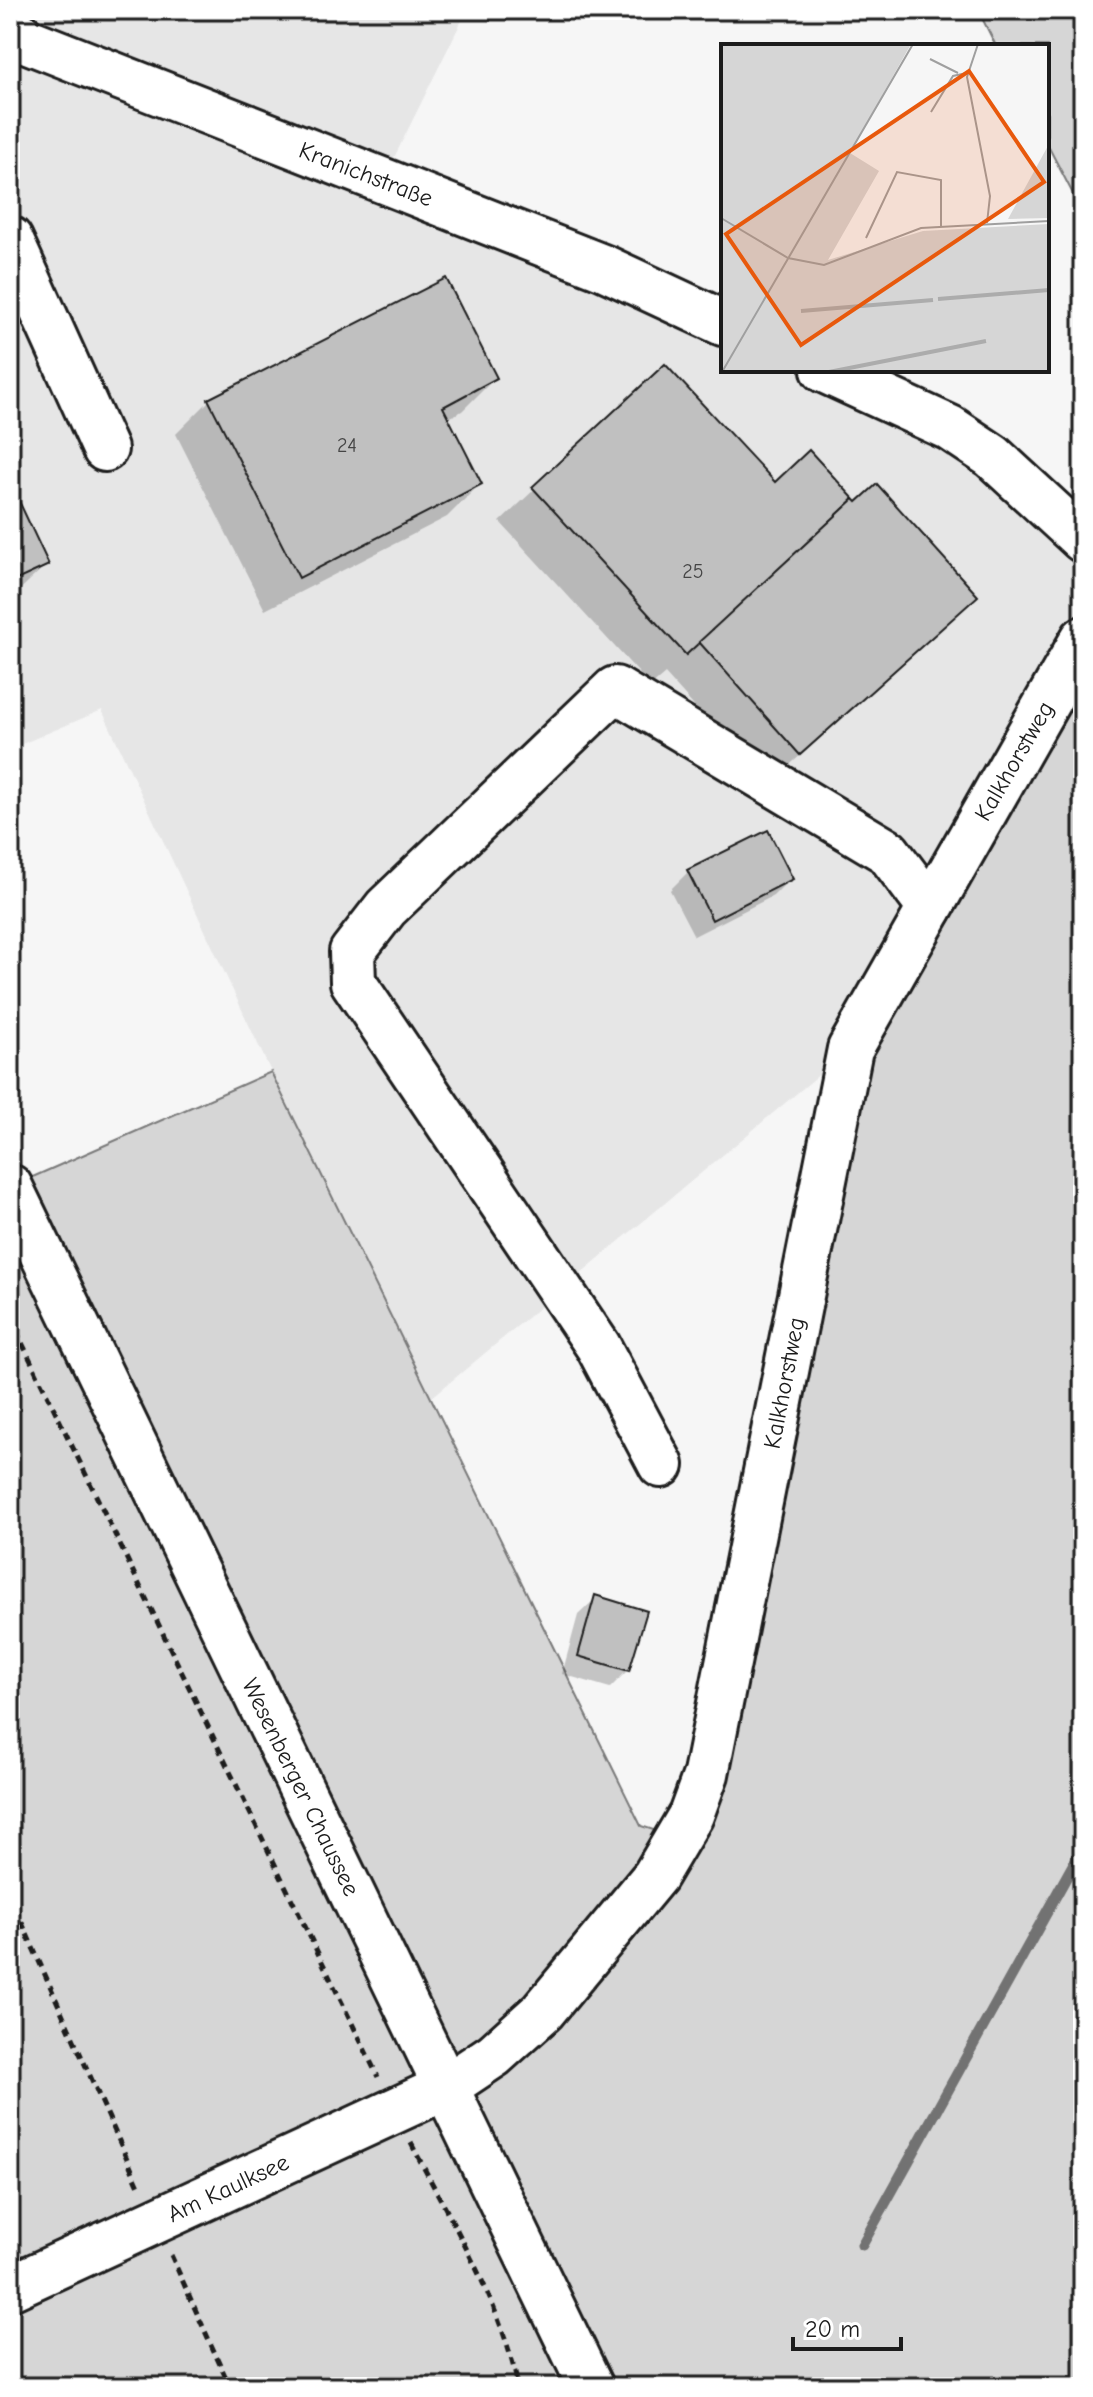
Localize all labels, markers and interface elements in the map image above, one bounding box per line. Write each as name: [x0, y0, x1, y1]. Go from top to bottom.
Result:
inset map: [721, 44, 1049, 372]
street label: Kranichstraße: [295, 136, 437, 212]
house number: 24: [337, 434, 357, 457]
house number: 25: [682, 560, 704, 583]
street label: Kalkhorstweg: [969, 696, 1059, 826]
street label: Kalkhorstweg: [758, 1315, 810, 1451]
street label: Wesenberger Chaussee: [236, 1674, 366, 1900]
street label: Am Kaulksee: [163, 2148, 293, 2228]
scale bar: [793, 2301, 901, 2351]
text: 20 m: [805, 2315, 860, 2343]

